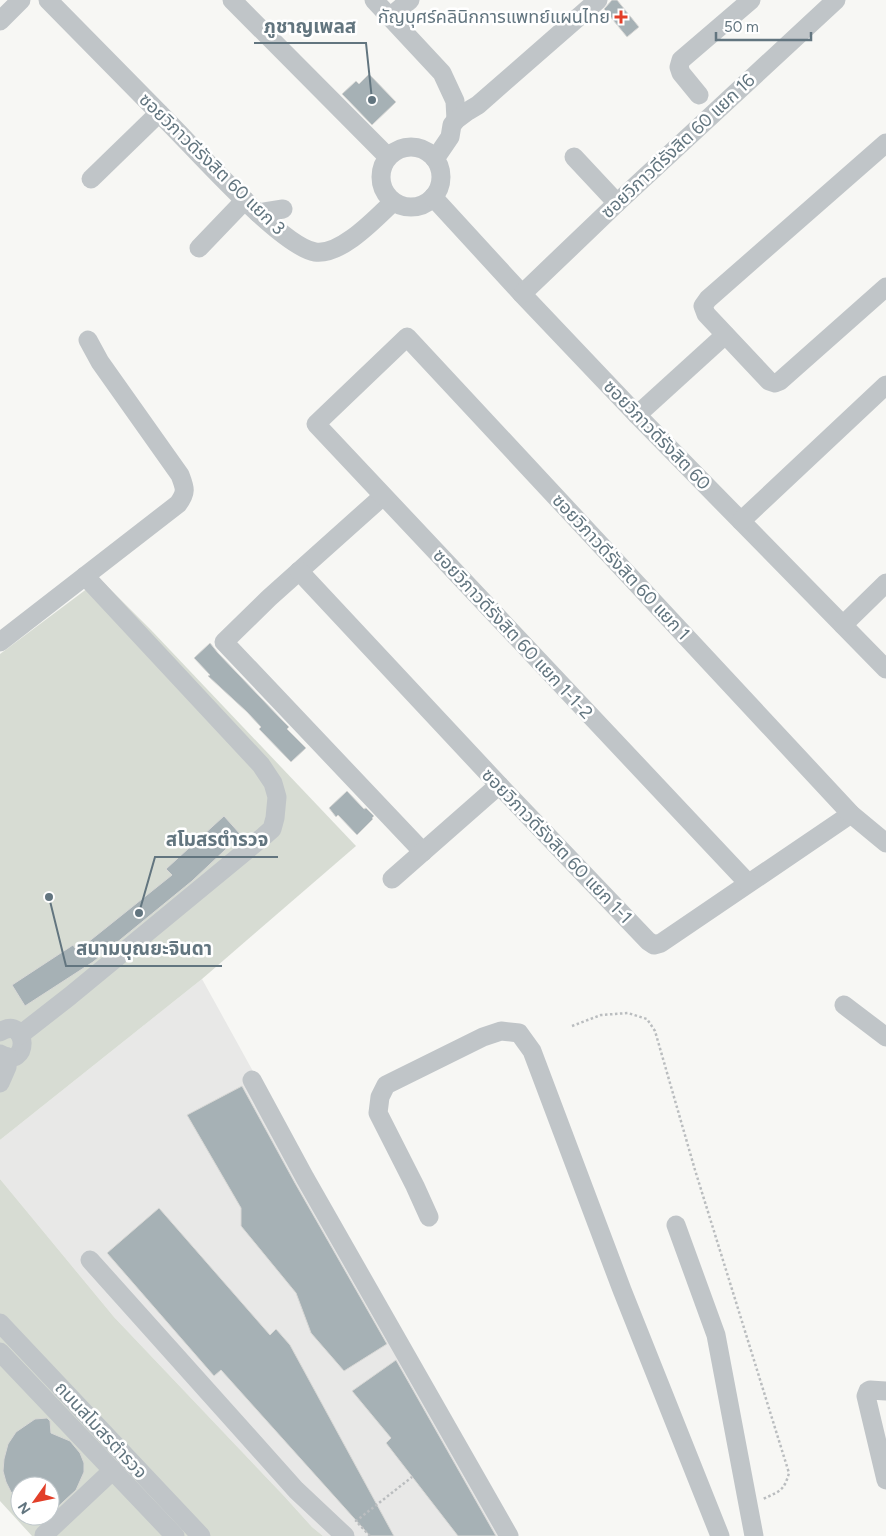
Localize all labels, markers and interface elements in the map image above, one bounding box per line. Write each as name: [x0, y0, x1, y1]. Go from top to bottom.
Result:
place label: กัญบุศร์คลินิกการแพทย์แผนไทย: [378, 6, 610, 28]
callout: ภูชาญเพลส: [254, 9, 366, 43]
marker: กัญบุศร์คลินิกการแพทย์แผนไทย: [614, 10, 628, 24]
scale bar: [716, 10, 811, 42]
text: ภูชาญเพลส: [264, 15, 356, 38]
text: 50 m: [724, 18, 759, 36]
street label: ซอยวิภาวดีรังสิต 60 แยก 16: [597, 69, 759, 223]
street label: ซอยวิภาวดีรังสิต 60 แยก 3: [134, 89, 290, 239]
street label: ซอยวิภาวดีรังสิต 60: [599, 375, 715, 495]
street label: ซอยวิภาวดีรังสิต 60 แยก 1: [548, 489, 694, 645]
street label: ซอยวิภาวดีรังสิต 60 แยก 1-1-2: [428, 544, 598, 724]
street label: ซอยวิภาวดีรังสิต 60 แยก 1-1: [477, 764, 637, 928]
callout: สโมสรตำรวจ: [155, 823, 278, 857]
text: สโมสรตำรวจ: [166, 828, 268, 851]
callout: สนามบุณยะจินดา: [66, 932, 222, 966]
text: สนามบุณยะจินดา: [76, 937, 212, 960]
street label: ถนนสโมสรตำรวจ: [50, 1377, 152, 1483]
north arrow: [10, 1476, 60, 1526]
text: N: [14, 1499, 35, 1517]

